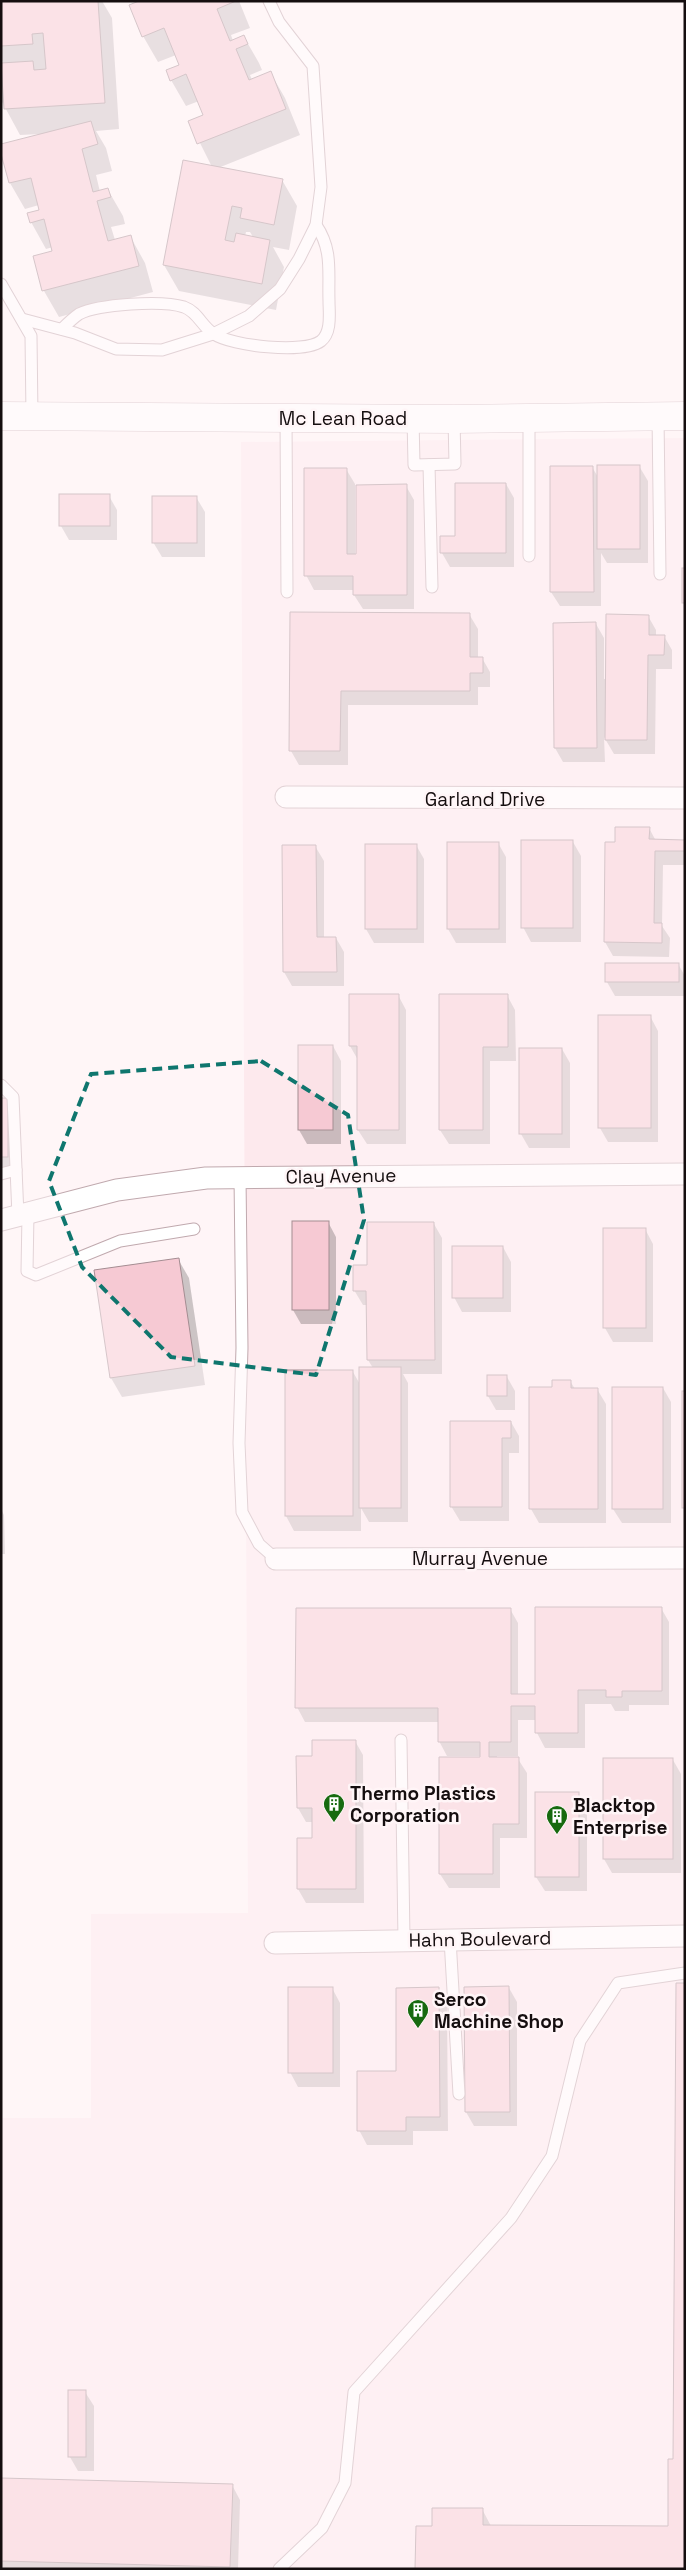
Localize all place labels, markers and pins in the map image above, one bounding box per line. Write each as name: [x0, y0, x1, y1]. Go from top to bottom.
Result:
place label: Thermo Plastics Corporation: [350, 1781, 496, 1828]
building icon: Thermo Plastics Corporation: [322, 1792, 346, 1823]
place label: Blacktop Enterprise: [573, 1793, 667, 1840]
building icon: Blacktop Enterprise: [545, 1804, 569, 1835]
place label: Serco Machine Shop: [434, 1987, 564, 2034]
building icon: Serco Machine Shop: [406, 1998, 430, 2029]

